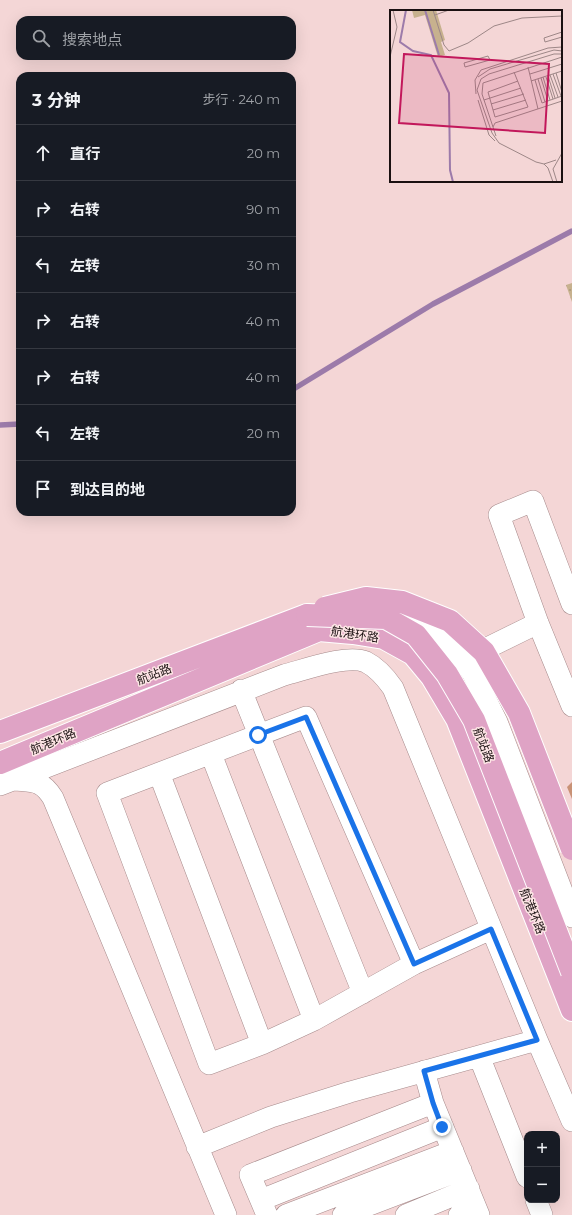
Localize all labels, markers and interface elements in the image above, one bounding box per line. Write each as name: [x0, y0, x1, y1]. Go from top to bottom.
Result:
inset map: [390, 10, 562, 182]
search box: [16, 16, 296, 60]
icon: search: [30, 27, 52, 49]
text: 搜索地点: [62, 30, 122, 49]
text: 3 分钟: [32, 90, 81, 110]
text: 步行 · 240 m: [202, 91, 280, 107]
icon: ahead: [32, 142, 54, 164]
text: 直行: [70, 144, 100, 163]
text: 20 m: [247, 145, 280, 161]
icon: right: [32, 198, 54, 220]
text: 右转: [70, 200, 100, 219]
text: 90 m: [246, 201, 280, 217]
icon: left: [32, 254, 54, 276]
text: 左转: [70, 256, 100, 275]
text: 30 m: [247, 257, 280, 273]
icon: right: [32, 310, 54, 332]
text: 右转: [70, 312, 100, 331]
text: 40 m: [246, 313, 280, 329]
icon: right: [32, 366, 54, 388]
text: 右转: [70, 368, 100, 387]
text: 40 m: [246, 369, 280, 385]
icon: left: [32, 422, 54, 444]
text: 左转: [70, 424, 100, 443]
text: 20 m: [247, 425, 280, 441]
icon: arrive: [32, 478, 54, 500]
text: 到达目的地: [70, 480, 145, 499]
street label: 航港环路: [330, 623, 380, 645]
street label: 航站路: [135, 661, 173, 687]
street label: 航港环路: [28, 725, 78, 757]
route start: [249, 726, 267, 744]
street label: 航站路: [471, 726, 497, 764]
street label: 航港环路: [517, 886, 549, 936]
route end: [433, 1118, 451, 1136]
map controls: [524, 1131, 560, 1203]
button: +: [524, 1131, 560, 1167]
button: −: [524, 1167, 560, 1203]

